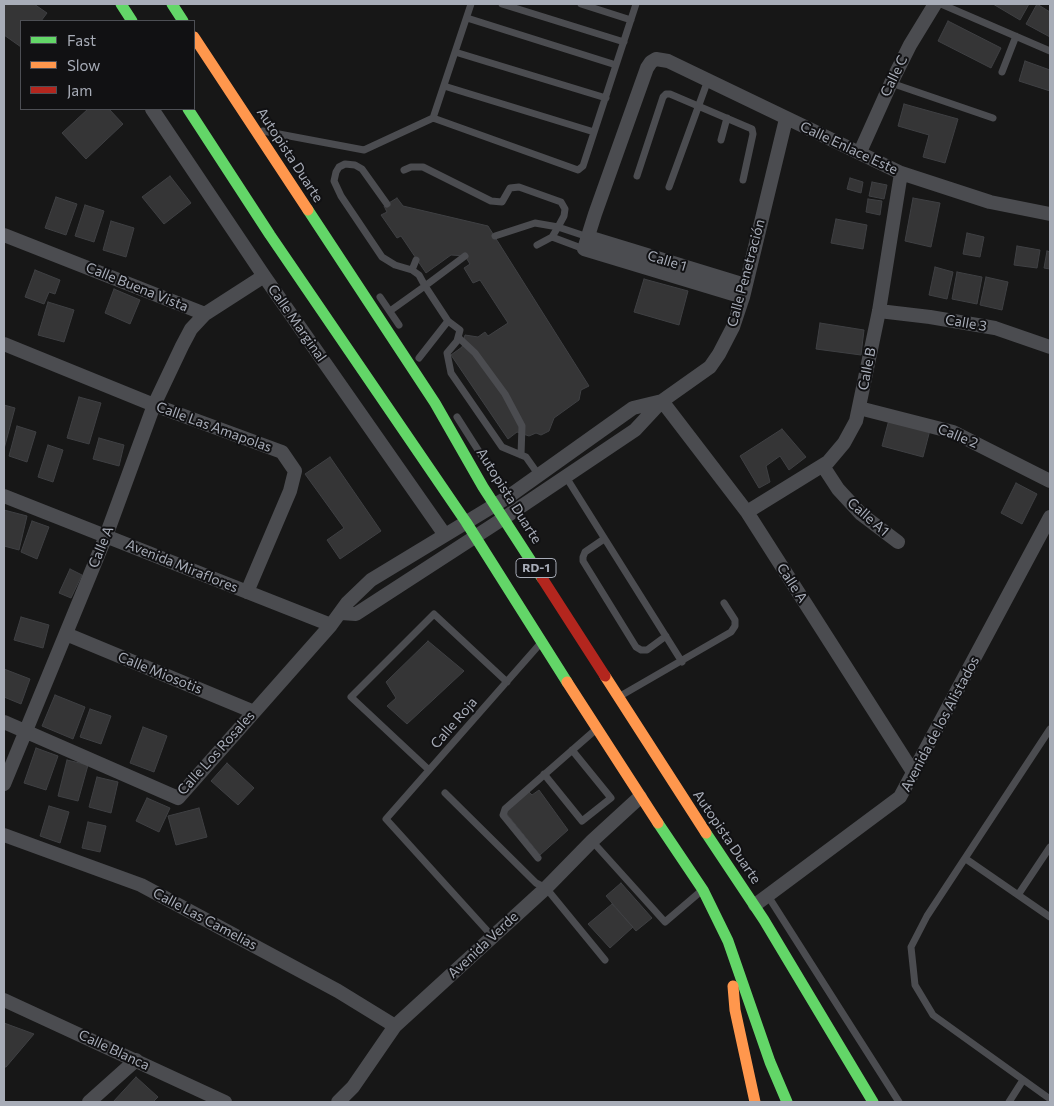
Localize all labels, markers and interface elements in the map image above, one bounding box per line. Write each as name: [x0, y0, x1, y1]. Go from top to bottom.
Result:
legend: [20, 20, 195, 110]
text: Fast: [67, 31, 96, 49]
street label: Calle C: [877, 53, 911, 99]
text: Slow: [67, 56, 100, 74]
text: Jam: [67, 81, 92, 99]
street label: Autopista Duarte: [253, 105, 327, 205]
street label: Calle Enlace Este: [797, 118, 901, 178]
street label: Calle Penetración: [724, 217, 768, 329]
street label: Calle 1: [645, 247, 689, 275]
street label: Calle Buena Vista: [83, 259, 191, 315]
street label: Calle Marginal: [264, 281, 330, 365]
street label: Calle 3: [944, 311, 988, 335]
street label: Calle B: [855, 346, 879, 392]
street label: Calle Las Amapolas: [154, 398, 274, 456]
street label: Calle 2: [935, 420, 981, 452]
street label: Autopista Duarte: [473, 445, 545, 547]
street label: Calle A1: [844, 494, 892, 540]
street label: Calle A: [85, 524, 117, 570]
street label: Avenida Miraflores: [123, 536, 241, 596]
road number: RD-1: [516, 558, 556, 578]
street label: Calle A: [773, 560, 811, 606]
street label: Calle Miosotis: [115, 648, 205, 698]
street label: Avenida de los Alistados: [897, 653, 983, 795]
street label: Calle Roja: [427, 694, 481, 752]
street label: Calle Los Rosales: [174, 707, 258, 799]
street label: Autopista Duarte: [689, 787, 765, 887]
street label: Calle Las Camelias: [150, 884, 260, 954]
street label: Avenida Verde: [444, 908, 522, 982]
street label: Calle Blanca: [76, 1026, 152, 1074]

